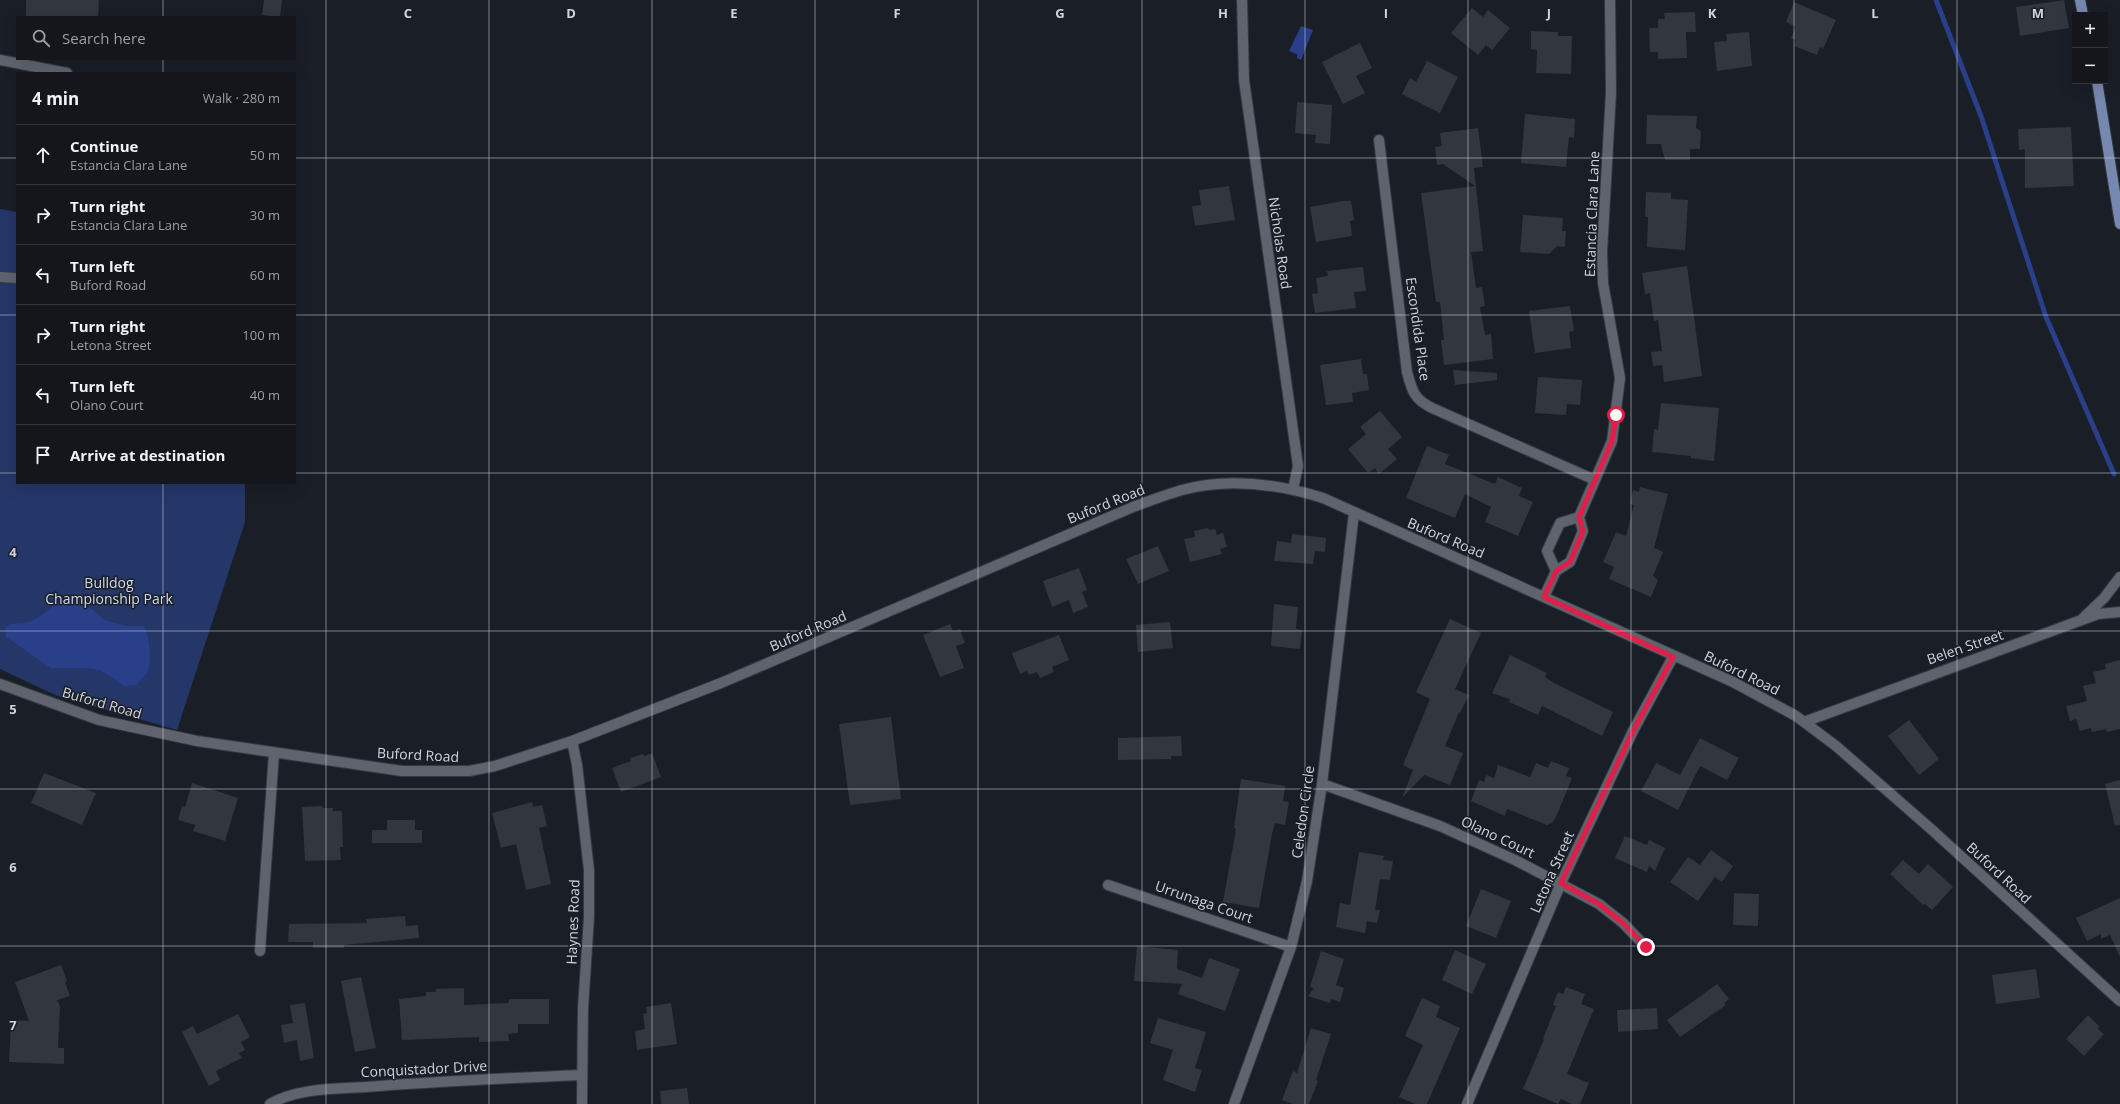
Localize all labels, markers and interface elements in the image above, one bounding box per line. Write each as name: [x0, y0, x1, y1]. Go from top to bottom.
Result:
text: C: [404, 4, 412, 22]
text: D: [566, 4, 576, 22]
text: E: [730, 4, 738, 22]
text: F: [893, 4, 901, 22]
text: G: [1055, 4, 1065, 22]
text: H: [1218, 4, 1228, 22]
text: I: [1384, 4, 1388, 22]
text: J: [1546, 4, 1551, 22]
text: K: [1708, 4, 1717, 22]
text: L: [1871, 4, 1879, 22]
text: M: [2032, 4, 2044, 22]
map controls: [2072, 12, 2108, 84]
button: +: [2072, 12, 2108, 48]
search box: [16, 16, 296, 60]
icon: search: [30, 27, 52, 49]
text: Search here: [62, 28, 146, 48]
button: −: [2072, 48, 2108, 84]
text: 4 min: [32, 87, 79, 110]
text: Walk · 280 m: [203, 89, 280, 107]
text: Continue: [70, 136, 138, 156]
icon: ahead: [32, 144, 54, 166]
text: 50 m: [250, 146, 280, 164]
street label: Estancia Clara Lane: [1580, 150, 1603, 277]
text: Estancia Clara Lane: [70, 156, 187, 174]
text: Turn right: [70, 196, 145, 216]
street label: Nicholas Road: [1265, 196, 1296, 290]
icon: right: [32, 204, 54, 226]
text: 30 m: [250, 206, 280, 224]
text: Estancia Clara Lane: [70, 216, 187, 234]
text: Turn left: [70, 256, 135, 276]
icon: left: [32, 264, 54, 286]
text: 60 m: [250, 266, 280, 284]
text: Buford Road: [70, 276, 146, 294]
street label: Escondida Place: [1402, 276, 1435, 382]
text: Turn right: [70, 316, 145, 336]
icon: right: [32, 324, 54, 346]
text: 100 m: [242, 326, 280, 344]
text: Letona Street: [70, 336, 151, 354]
text: Turn left: [70, 376, 135, 396]
icon: left: [32, 384, 54, 406]
text: 40 m: [250, 386, 280, 404]
text: Olano Court: [70, 396, 144, 414]
route start: [1607, 406, 1625, 424]
icon: arrive: [32, 444, 54, 466]
text: Arrive at destination: [70, 445, 225, 465]
street label: Buford Road: [1064, 479, 1147, 528]
street label: Buford Road: [1405, 513, 1488, 562]
text: 4: [9, 543, 17, 561]
park label: Bulldog Championship Park: [45, 573, 173, 608]
street label: Buford Road: [766, 606, 849, 655]
street label: Belen Street: [1924, 625, 2006, 668]
street label: Buford Road: [1701, 646, 1783, 699]
street label: Buford Road: [60, 682, 144, 723]
text: 5: [9, 700, 17, 718]
street label: Buford Road: [377, 743, 460, 766]
street label: Celedon Circle: [1287, 764, 1318, 860]
street label: Olano Court: [1458, 811, 1538, 862]
street label: Letona Street: [1525, 828, 1578, 916]
street label: Buford Road: [1963, 838, 2036, 908]
text: 6: [9, 858, 17, 876]
street label: Urrunaga Court: [1153, 876, 1256, 927]
street label: Haynes Road: [562, 879, 583, 965]
route end: [1637, 938, 1655, 956]
text: 7: [9, 1016, 17, 1034]
street label: Conquistador Drive: [360, 1056, 488, 1081]

